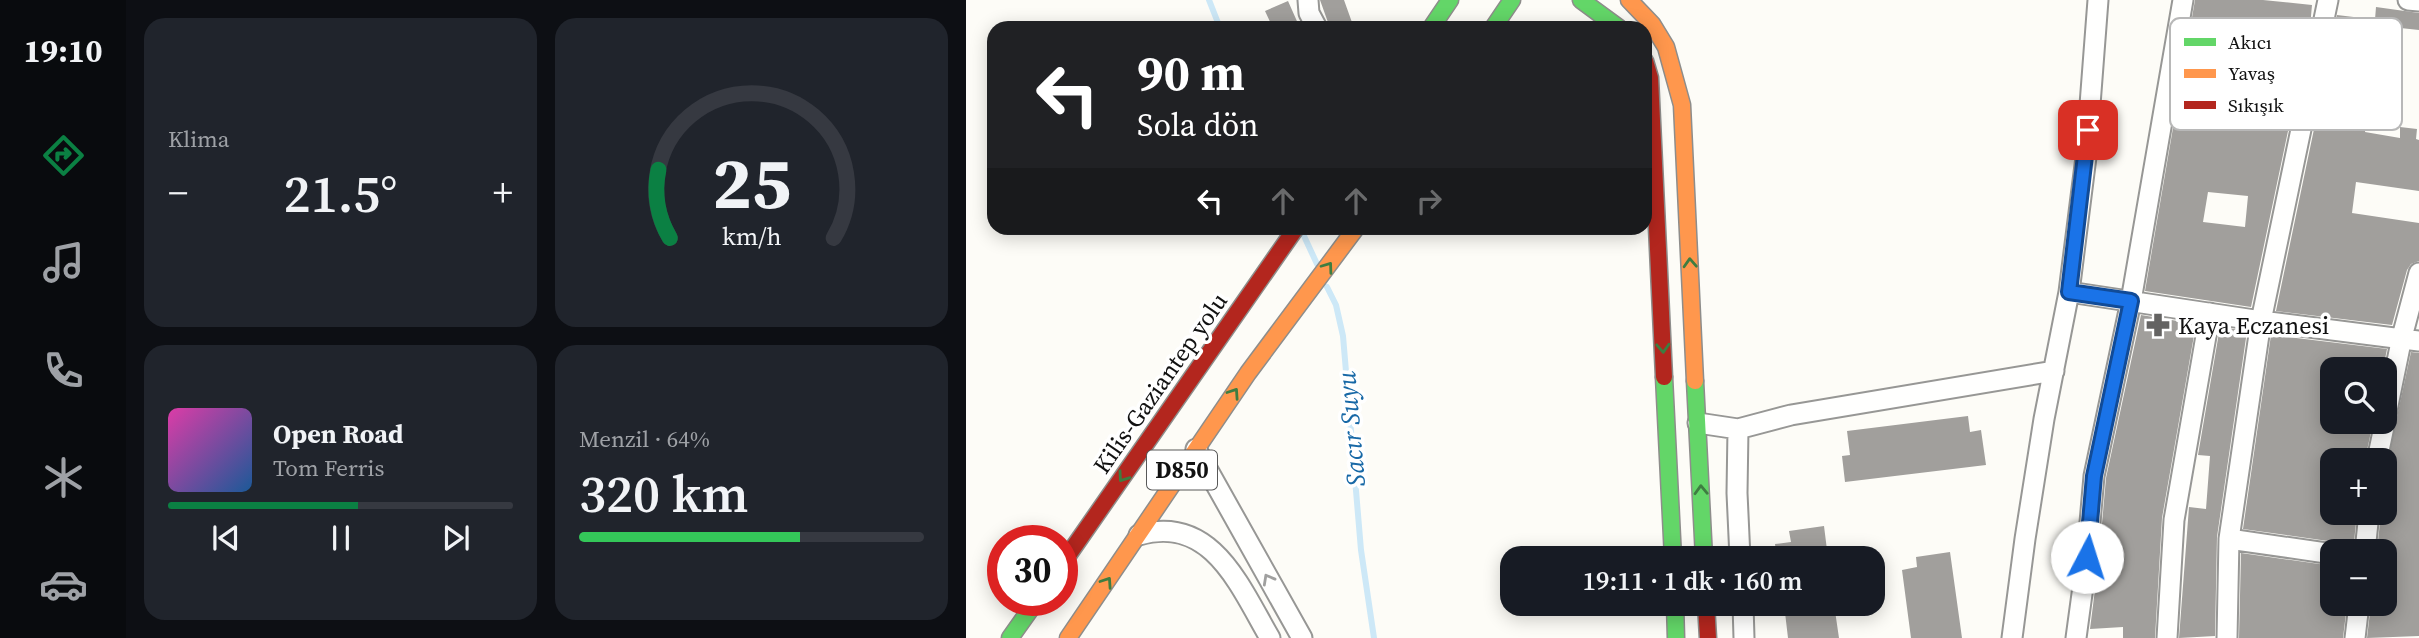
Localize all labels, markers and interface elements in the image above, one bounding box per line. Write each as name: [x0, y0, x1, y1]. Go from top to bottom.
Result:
legend: [2170, 18, 2402, 130]
text: 19:10: [24, 29, 102, 73]
text: Akıcı: [2228, 29, 2272, 55]
text: 90 m: [1137, 39, 1245, 106]
icon: left: [1022, 49, 1113, 140]
text: Yavaş: [2228, 60, 2275, 86]
text: Sıkışık: [2228, 92, 2284, 118]
pin: [2058, 100, 2118, 160]
text: Sola dön: [1137, 103, 1259, 147]
icon: arrive: [2069, 111, 2107, 149]
text: Klima: [168, 123, 229, 155]
icon: directions: [39, 131, 88, 180]
text: 25: [712, 134, 791, 233]
text: 21.5°: [284, 158, 397, 229]
text: −: [168, 167, 188, 219]
text: +: [493, 167, 513, 219]
icon: left: [1191, 182, 1229, 220]
icon: ahead: [1264, 182, 1302, 220]
icon: ahead: [1337, 182, 1375, 220]
icon: right: [1410, 182, 1448, 220]
text: km/h: [722, 219, 781, 253]
icon: music: [39, 238, 88, 287]
one-way arrow: [1682, 257, 1697, 268]
one-way arrow: [1319, 262, 1332, 274]
street label: Kilis-Gaziantep yolu: [1085, 286, 1235, 480]
place label: Kaya Eczanesi: [2178, 309, 2329, 342]
pharmacy icon: Kaya Eczanesi: [2144, 311, 2172, 339]
one-way arrow: [1655, 343, 1670, 354]
icon: phone: [39, 346, 88, 395]
map controls: [2320, 357, 2397, 616]
button: search: [2320, 357, 2397, 434]
water label: Sacır Suyu: [1328, 370, 1374, 488]
one-way arrow: [1226, 388, 1238, 401]
text: Open Road: [273, 416, 404, 452]
text: Menzil · 64%: [579, 423, 710, 455]
button: +: [2320, 448, 2397, 525]
road number: D850: [1147, 450, 1217, 490]
text: Tom Ferris: [273, 452, 384, 484]
icon: climate: [39, 453, 88, 502]
text: 320 km: [579, 458, 748, 529]
one-way arrow: [1119, 469, 1131, 482]
one-way arrow: [1693, 484, 1708, 495]
icon: previous: [207, 519, 245, 557]
icon: pause: [322, 519, 360, 557]
icon: next: [437, 519, 475, 557]
position arrow: [2050, 520, 2124, 594]
speed limit sign: 30: [987, 525, 1078, 616]
button: −: [2320, 539, 2397, 616]
icon: car: [39, 560, 88, 609]
text: 19:11 · 1 dk · 160 m: [1583, 563, 1802, 599]
one-way arrow: [1263, 573, 1276, 586]
one-way arrow: [1099, 576, 1112, 589]

